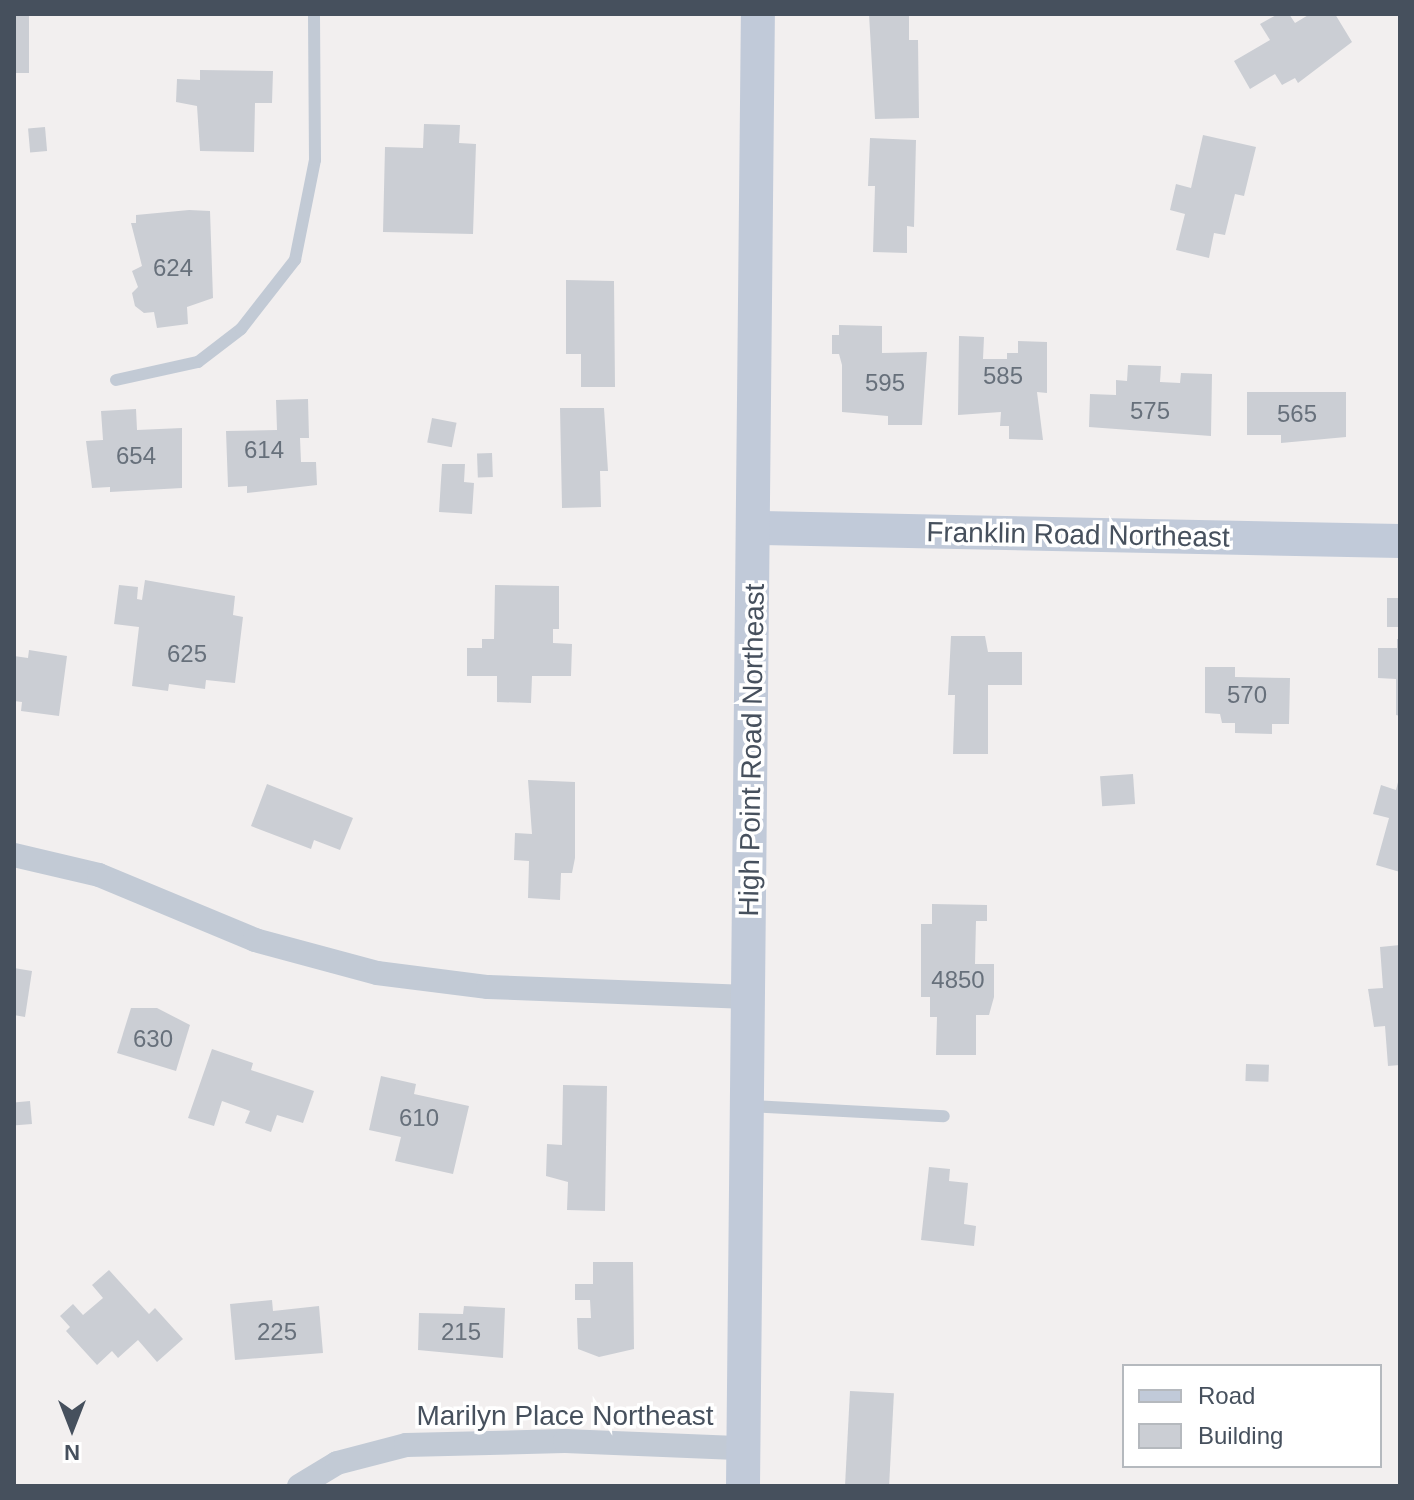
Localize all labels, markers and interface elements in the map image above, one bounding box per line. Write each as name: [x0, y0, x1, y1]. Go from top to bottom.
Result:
house number: 624: [153, 254, 193, 282]
house number: 585: [983, 362, 1023, 390]
house number: 595: [865, 369, 905, 397]
house number: 575: [1130, 397, 1170, 425]
house number: 565: [1277, 400, 1317, 428]
house number: 614: [244, 436, 284, 464]
house number: 654: [116, 442, 156, 470]
street label: Franklin Road Northeast: [926, 516, 1230, 554]
street label: High Point Road Northeast: [732, 583, 772, 917]
house number: 625: [167, 640, 207, 668]
house number: 570: [1227, 681, 1267, 709]
house number: 4850: [931, 966, 985, 994]
house number: 630: [133, 1025, 173, 1053]
house number: 610: [399, 1104, 439, 1132]
house number: 225: [257, 1318, 297, 1346]
house number: 215: [441, 1318, 481, 1346]
legend: [1122, 1364, 1382, 1468]
text: Road: [1198, 1382, 1255, 1409]
north arrow: [32, 1388, 112, 1468]
street label: Marilyn Place Northeast: [416, 1399, 714, 1433]
text: Building: [1198, 1422, 1283, 1449]
text: N: [64, 1440, 80, 1465]

